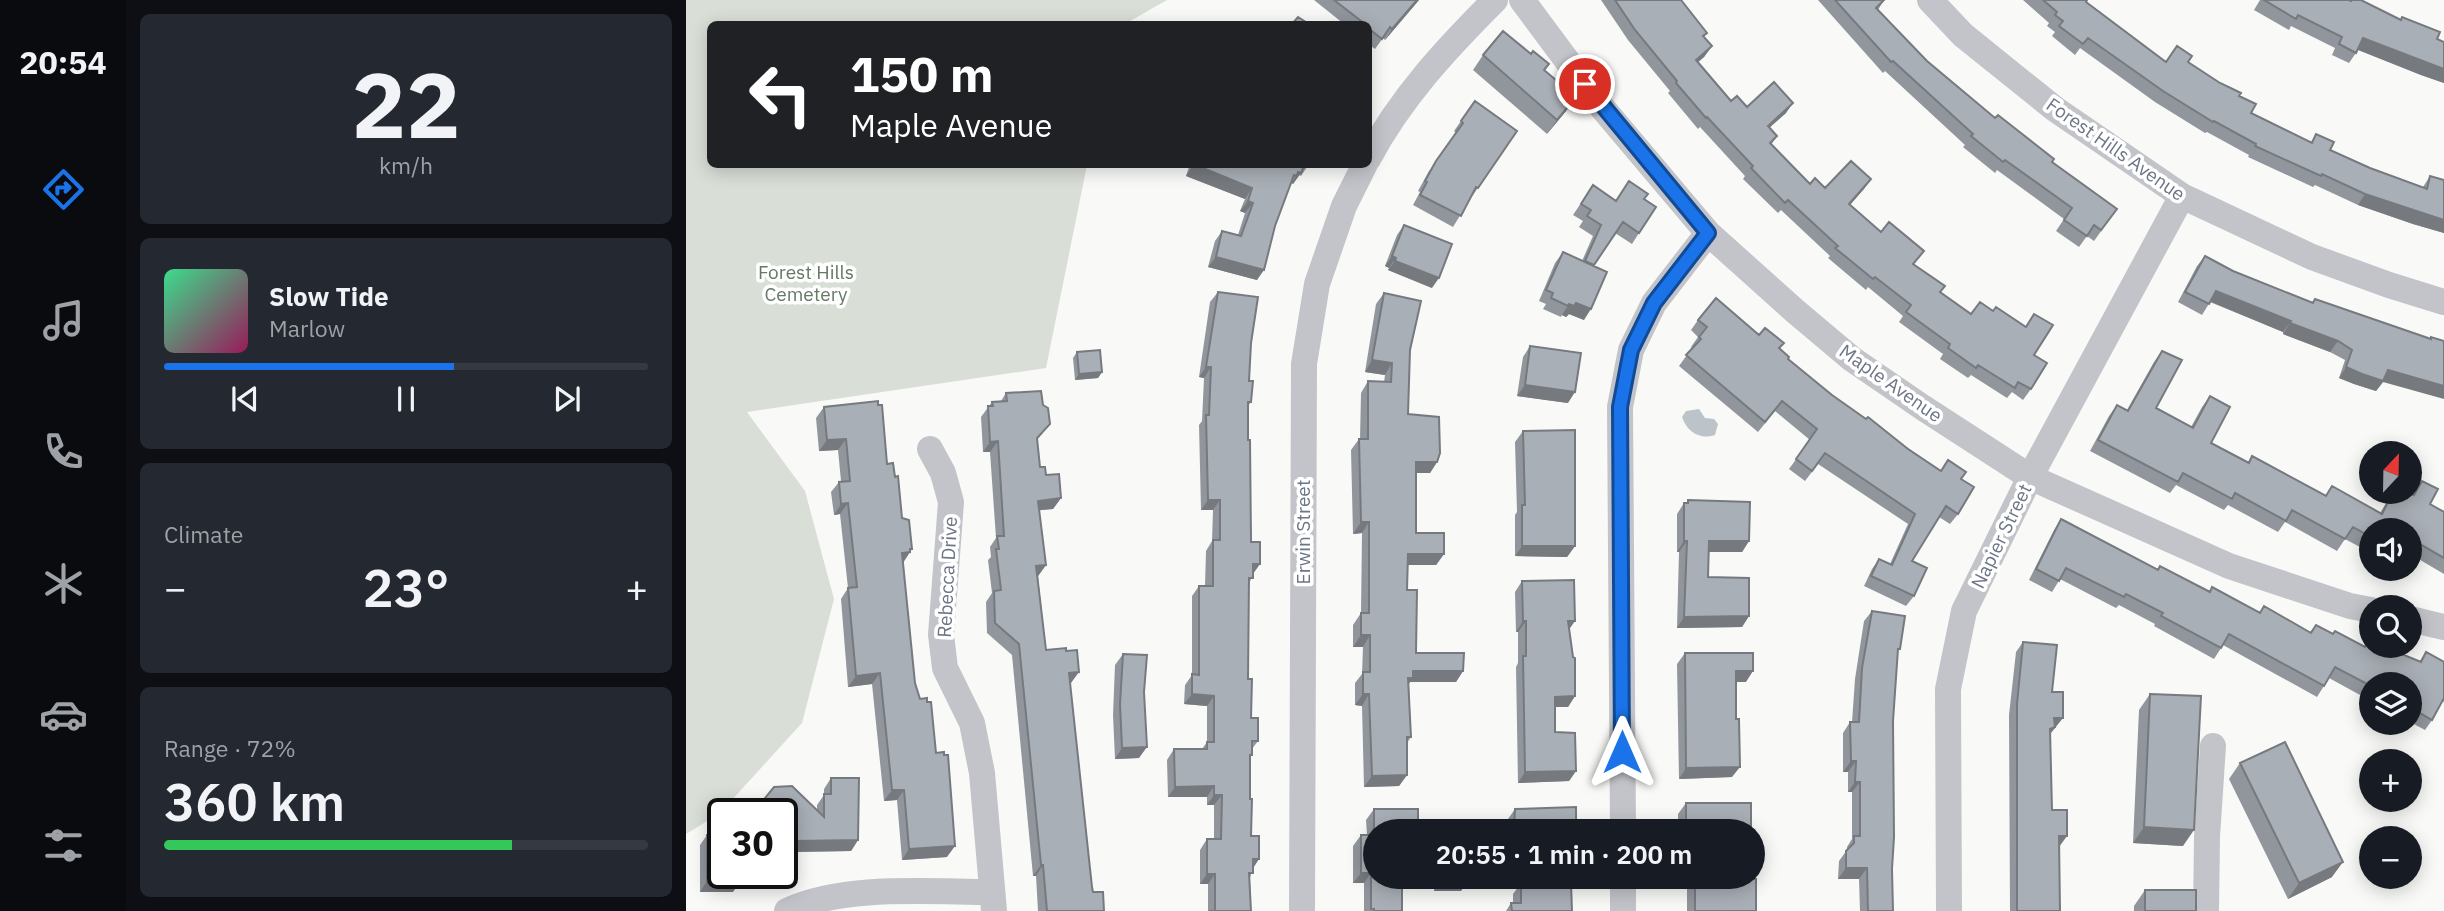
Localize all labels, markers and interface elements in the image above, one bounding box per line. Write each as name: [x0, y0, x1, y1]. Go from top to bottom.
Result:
text: 20:54: [19, 41, 107, 83]
text: 150 m: [850, 42, 994, 105]
text: 22: [351, 45, 461, 163]
icon: left: [735, 49, 826, 140]
pin: [1555, 54, 1615, 114]
icon: arrive: [1566, 65, 1604, 103]
street label: Forest Hills Avenue: [2042, 92, 2190, 206]
text: Maple Avenue: [850, 104, 1052, 146]
text: km/h: [379, 150, 433, 180]
icon: directions: [39, 165, 88, 214]
park label: Forest Hills Cemetery: [758, 260, 854, 306]
text: Slow Tide: [269, 279, 389, 313]
icon: music: [39, 296, 88, 345]
text: Marlow: [269, 313, 345, 343]
street label: Maple Avenue: [1835, 339, 1947, 427]
icon: previous: [226, 380, 264, 418]
icon: pause: [387, 380, 425, 418]
icon: next: [548, 380, 586, 418]
icon: phone: [39, 427, 88, 476]
north arrow: [2359, 441, 2422, 504]
map controls: [2359, 441, 2422, 889]
street label: Erwin Street: [1291, 480, 1315, 584]
street label: Napier Street: [1965, 480, 2037, 592]
street label: Rebecca Drive: [932, 516, 962, 638]
button: sound: [2359, 518, 2422, 581]
text: Climate: [164, 519, 243, 549]
text: 23°: [363, 554, 449, 621]
icon: climate: [39, 559, 88, 608]
text: −: [164, 563, 187, 612]
text: +: [625, 563, 648, 612]
button: search: [2359, 595, 2422, 658]
button: layers: [2359, 672, 2422, 735]
icon: car: [39, 690, 88, 739]
position arrow: [1585, 715, 1659, 789]
text: Range · 72%: [164, 733, 296, 763]
button: +: [2359, 749, 2422, 812]
text: 360 km: [164, 768, 345, 835]
speed limit sign: 30: [707, 798, 798, 889]
icon: filters: [39, 821, 88, 870]
button: −: [2359, 826, 2422, 889]
text: 20:55 · 1 min · 200 m: [1436, 837, 1692, 871]

